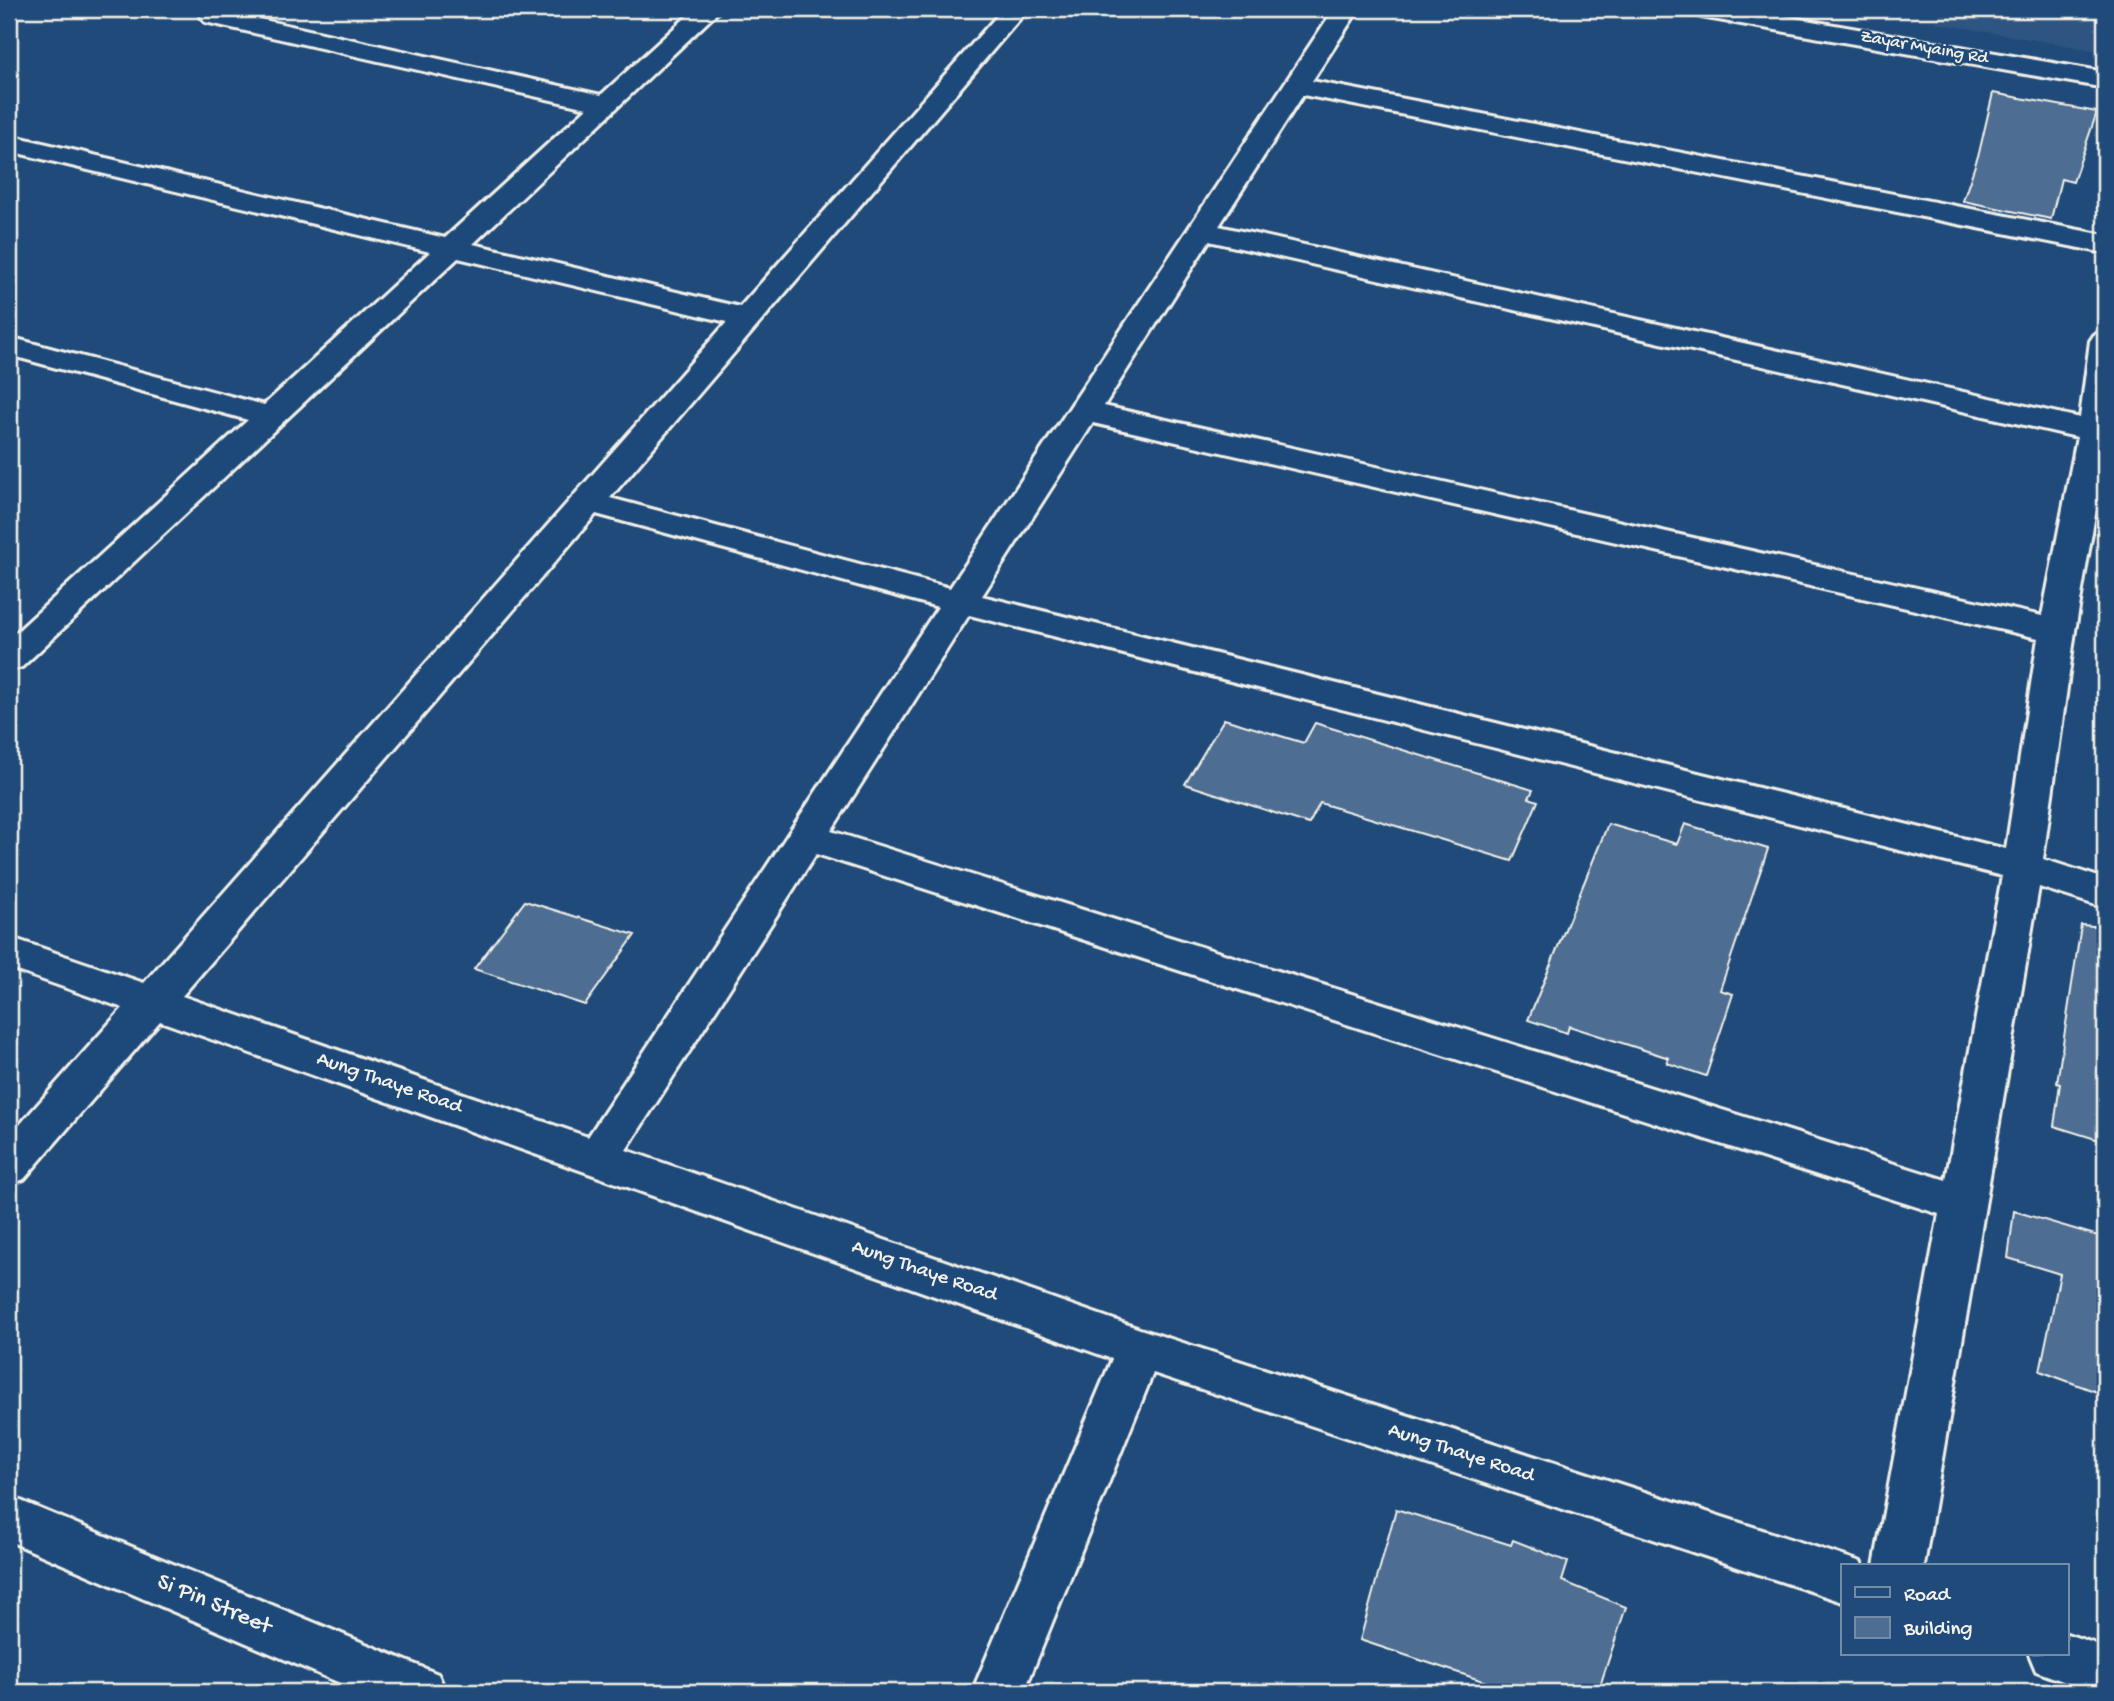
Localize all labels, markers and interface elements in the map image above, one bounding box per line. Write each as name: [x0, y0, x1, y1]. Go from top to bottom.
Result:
street label: Zayar Myaing Rd: [1858, 26, 1991, 70]
street label: Aung Thaye Road: [313, 1047, 467, 1121]
street label: Aung Thaye Road: [848, 1235, 1002, 1309]
street label: Aung Thaye Road: [1385, 1419, 1539, 1490]
legend: [1841, 1564, 2068, 1656]
street label: Si Pin Street: [152, 1568, 278, 1643]
text: Road: [1904, 1584, 1952, 1609]
text: Building: [1903, 1618, 1973, 1643]

